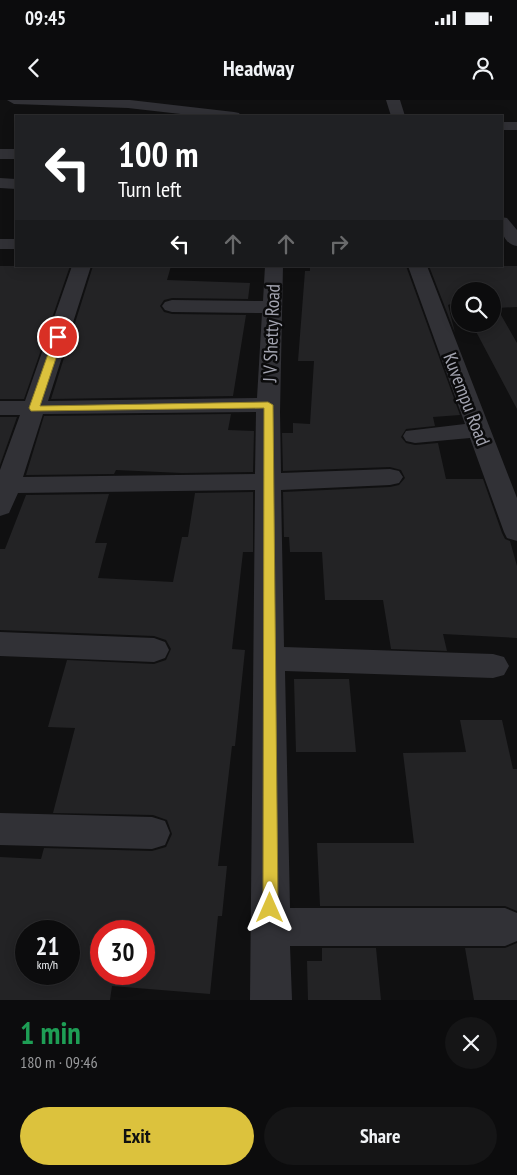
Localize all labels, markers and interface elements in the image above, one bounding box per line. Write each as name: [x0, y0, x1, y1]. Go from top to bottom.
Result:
text: 09:45: [25, 6, 66, 30]
icon: back: [20, 54, 48, 82]
text: Headway: [223, 54, 294, 82]
icon: person: [469, 54, 497, 82]
text: 100 m: [118, 131, 199, 177]
icon: left: [35, 135, 100, 200]
text: Turn left: [118, 175, 182, 203]
icon: left: [166, 230, 194, 258]
icon: ahead: [219, 230, 247, 258]
icon: ahead: [272, 230, 300, 258]
icon: right: [325, 230, 353, 258]
map controls: [451, 282, 501, 332]
button: search: [451, 282, 501, 332]
street label: J V Shetty Road: [257, 283, 285, 384]
pin: [37, 316, 79, 358]
icon: arrive: [44, 323, 72, 351]
street label: Kuvempu Road: [438, 349, 496, 449]
position arrow: [243, 881, 295, 933]
speed limit sign: 30: [90, 920, 155, 985]
text: 21: [36, 930, 59, 962]
text: km/h: [37, 957, 58, 972]
text: 1 min: [20, 1013, 81, 1052]
button: close: [445, 1017, 497, 1069]
text: 180 m · 09:46: [20, 1052, 98, 1072]
button: Exit: [20, 1107, 254, 1165]
button: Share: [264, 1107, 497, 1165]

